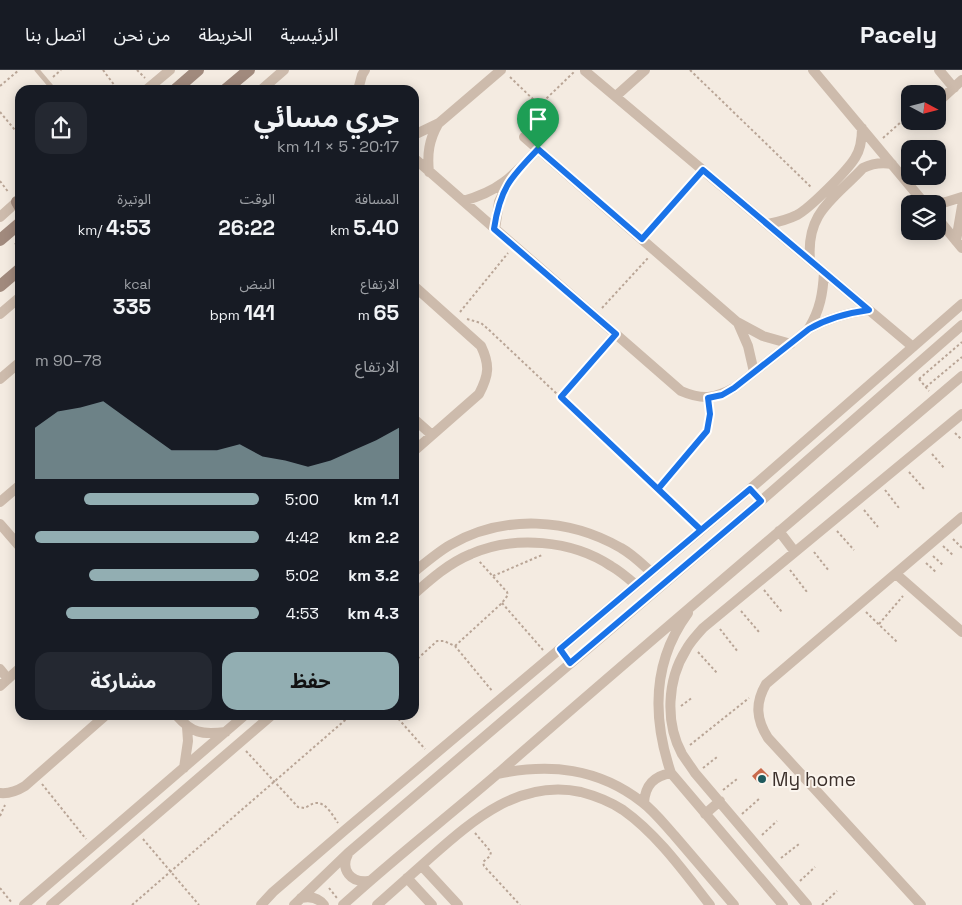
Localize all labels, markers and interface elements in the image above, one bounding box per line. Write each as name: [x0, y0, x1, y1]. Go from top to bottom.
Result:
text: Pacely: [860, 19, 937, 50]
text: اتصل بنا: [25, 23, 86, 46]
text: من نحن: [114, 23, 170, 46]
text: الخريطة: [198, 23, 252, 46]
text: الرئيسية: [280, 23, 338, 46]
north arrow: [901, 85, 946, 130]
map controls: [901, 85, 946, 240]
pin: [517, 98, 559, 149]
text: جري مسائي: [254, 99, 399, 135]
button: share: [35, 102, 87, 154]
icon: arrive: [524, 105, 552, 133]
text: 20:17 · 5 × 1.1 km: [277, 136, 399, 157]
button: locate: [901, 140, 946, 185]
text: الوتيرة: [117, 190, 151, 208]
text: الوقت: [240, 190, 275, 208]
text: المسافة: [355, 190, 399, 208]
button: layers: [901, 195, 946, 240]
text: 4:53: [106, 214, 151, 241]
text: 26:22: [218, 214, 275, 241]
text: 5.40: [353, 214, 399, 241]
text: /km: [78, 221, 106, 239]
text: km: [330, 221, 353, 239]
text: kcal: [124, 275, 151, 293]
text: النبض: [239, 275, 275, 293]
text: الارتفاع: [361, 275, 399, 293]
text: 335: [113, 293, 151, 320]
text: 141: [243, 299, 275, 326]
text: 65: [373, 299, 399, 326]
text: bpm: [210, 306, 243, 324]
text: m: [358, 306, 373, 324]
text: 78–90 m: [35, 350, 102, 371]
text: الارتفاع: [355, 356, 399, 377]
text: 5:00: [285, 489, 319, 510]
text: 1.1 km: [354, 489, 399, 510]
text: 4:42: [285, 527, 319, 548]
text: 2.2 km: [348, 527, 399, 548]
text: 5:02: [285, 565, 319, 586]
text: 3.2 km: [348, 565, 399, 586]
text: 4:53: [286, 603, 319, 624]
text: 4.3 km: [348, 603, 399, 624]
button: مشاركة: [35, 652, 212, 710]
button: حفظ: [222, 652, 399, 710]
place label: My home: [772, 767, 856, 792]
marker: My home: [756, 773, 768, 785]

